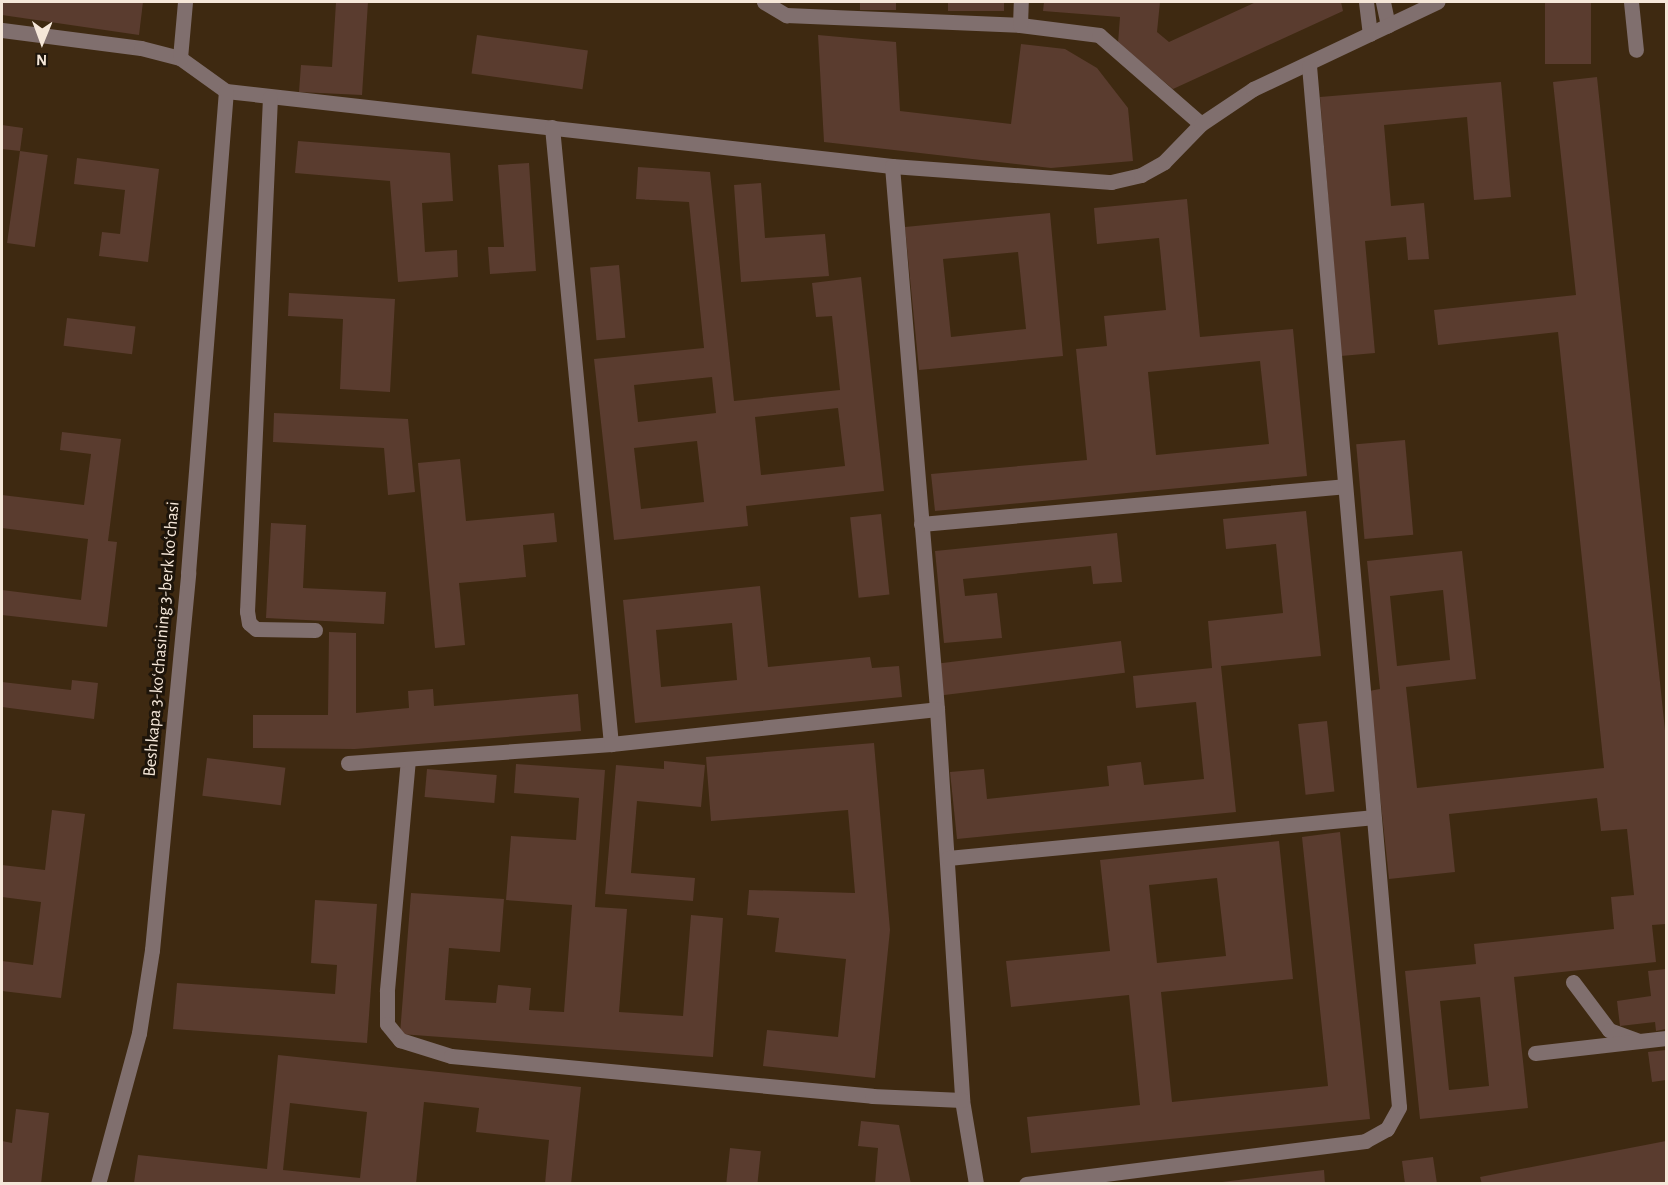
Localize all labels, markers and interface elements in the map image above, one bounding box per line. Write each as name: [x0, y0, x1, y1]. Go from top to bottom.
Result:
north arrow: [12, 12, 72, 72]
text: N: [36, 52, 47, 68]
street label: Beshkapa 3-koʻchasining 3-berk koʻchasi: [139, 500, 185, 778]

